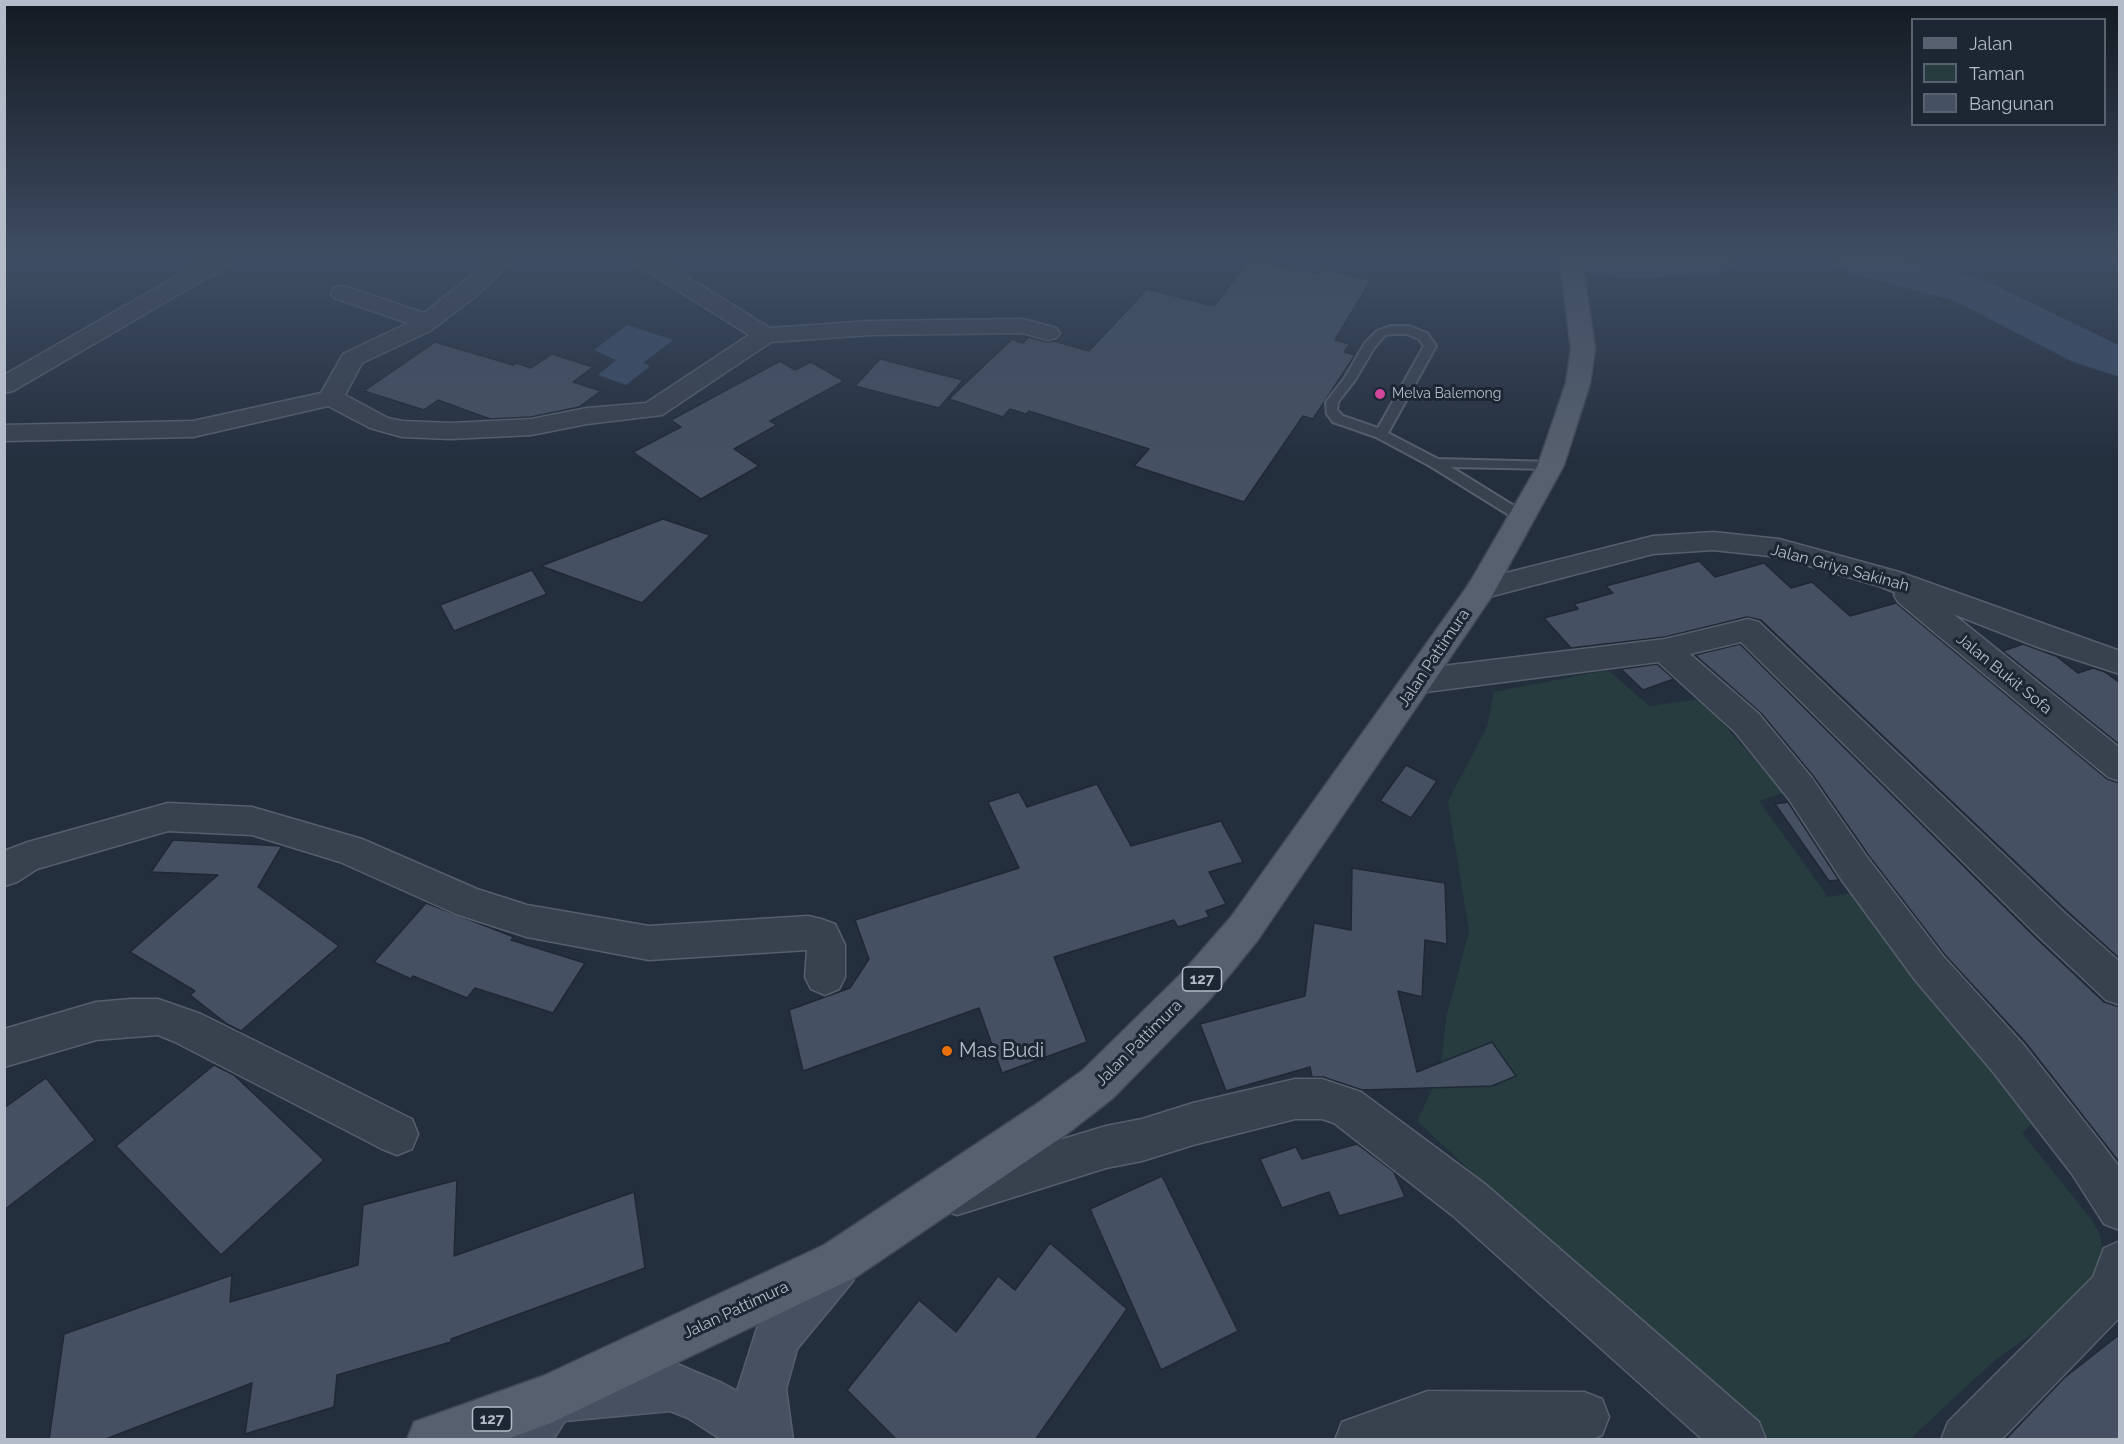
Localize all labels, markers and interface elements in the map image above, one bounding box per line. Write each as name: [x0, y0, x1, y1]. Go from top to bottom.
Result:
legend: [1911, 18, 2106, 126]
text: Jalan: [1969, 33, 2013, 54]
text: Taman: [1969, 63, 2025, 84]
text: Bangunan: [1969, 93, 2054, 114]
place label: Melva Balemong: [1392, 386, 1501, 402]
marker: Melva Balemong: [1373, 387, 1387, 401]
street label: Jalan Griya Sakinah: [1769, 540, 1911, 596]
street label: Jalan Pattimura: [1394, 605, 1474, 711]
street label: Jalan Bukit Sofa: [1952, 630, 2056, 718]
road number: 127: [1182, 967, 1222, 991]
street label: Jalan Pattimura: [1092, 996, 1186, 1090]
place label: Mas Budi: [959, 1039, 1044, 1063]
marker: Mas Budi: [940, 1044, 954, 1058]
street label: Jalan Pattimura: [680, 1277, 792, 1343]
road number: 127: [472, 1407, 512, 1431]

